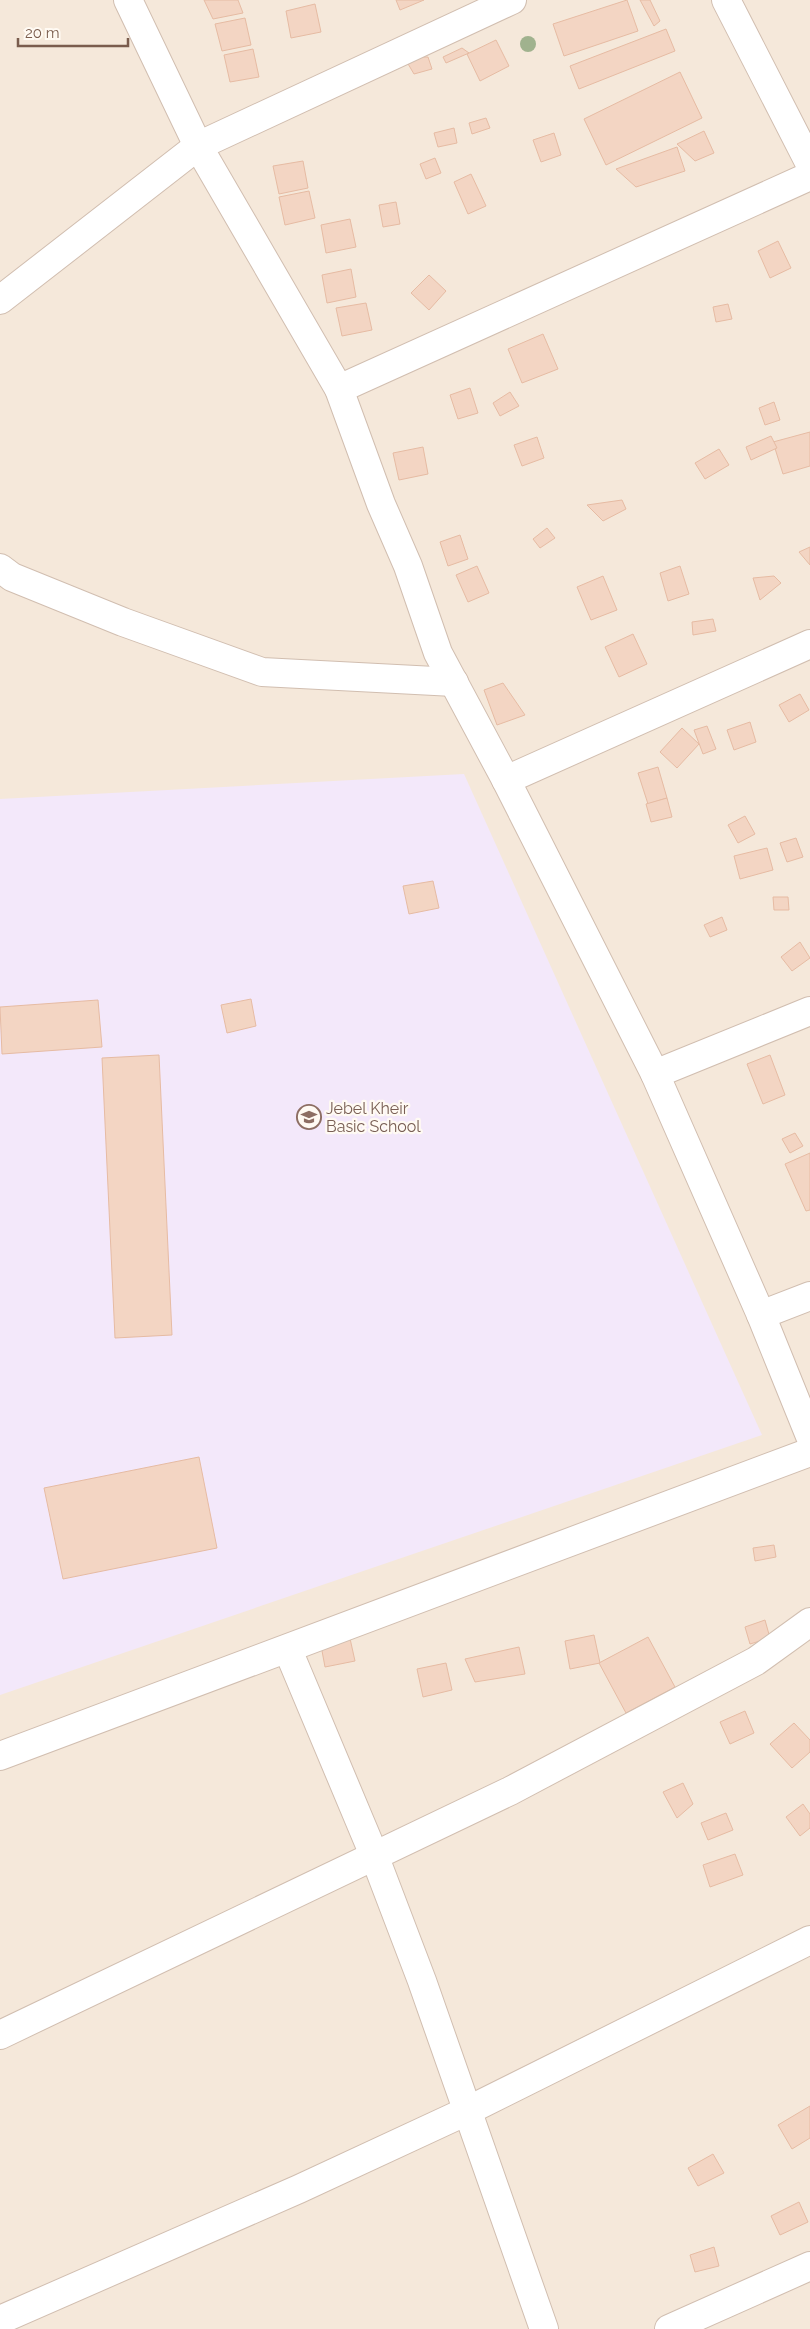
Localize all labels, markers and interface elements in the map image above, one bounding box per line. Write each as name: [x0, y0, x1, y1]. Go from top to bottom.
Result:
scale bar: [18, 15, 128, 47]
text: 20 m: [25, 24, 60, 42]
place label: Jebel Kheir Basic School: [326, 1099, 421, 1136]
school or university icon: Jebel Kheir Basic School: [296, 1104, 322, 1130]

